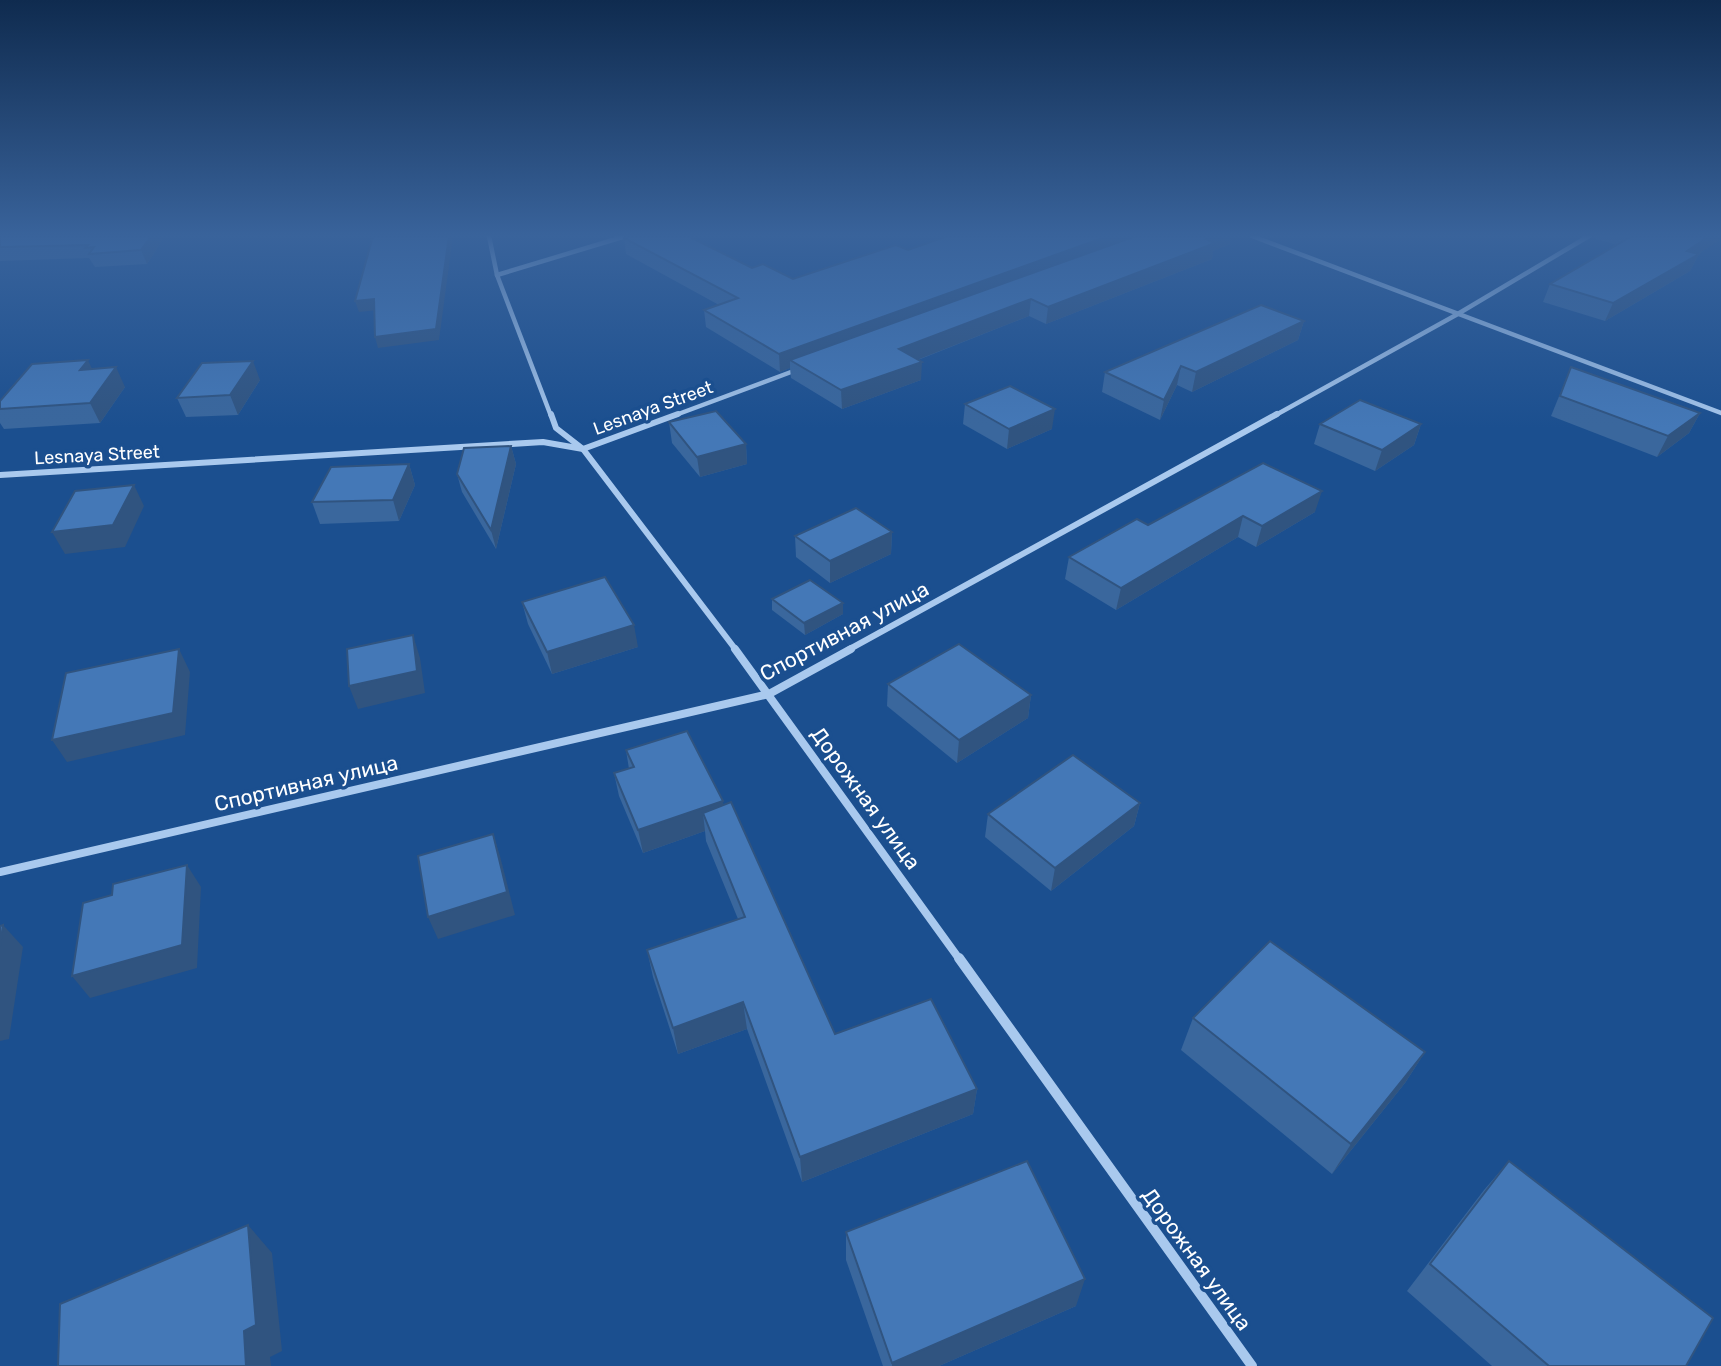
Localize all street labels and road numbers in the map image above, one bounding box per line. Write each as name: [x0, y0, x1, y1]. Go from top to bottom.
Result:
street label: Lesnaya Street: [590, 376, 716, 440]
street label: Lesnaya Street: [34, 441, 160, 469]
street label: Спортивная улица: [755, 576, 933, 686]
street label: Дорожная улица: [806, 722, 926, 874]
street label: Спортивная улица: [212, 750, 400, 816]
street label: Дорожная улица: [1137, 1183, 1257, 1335]

